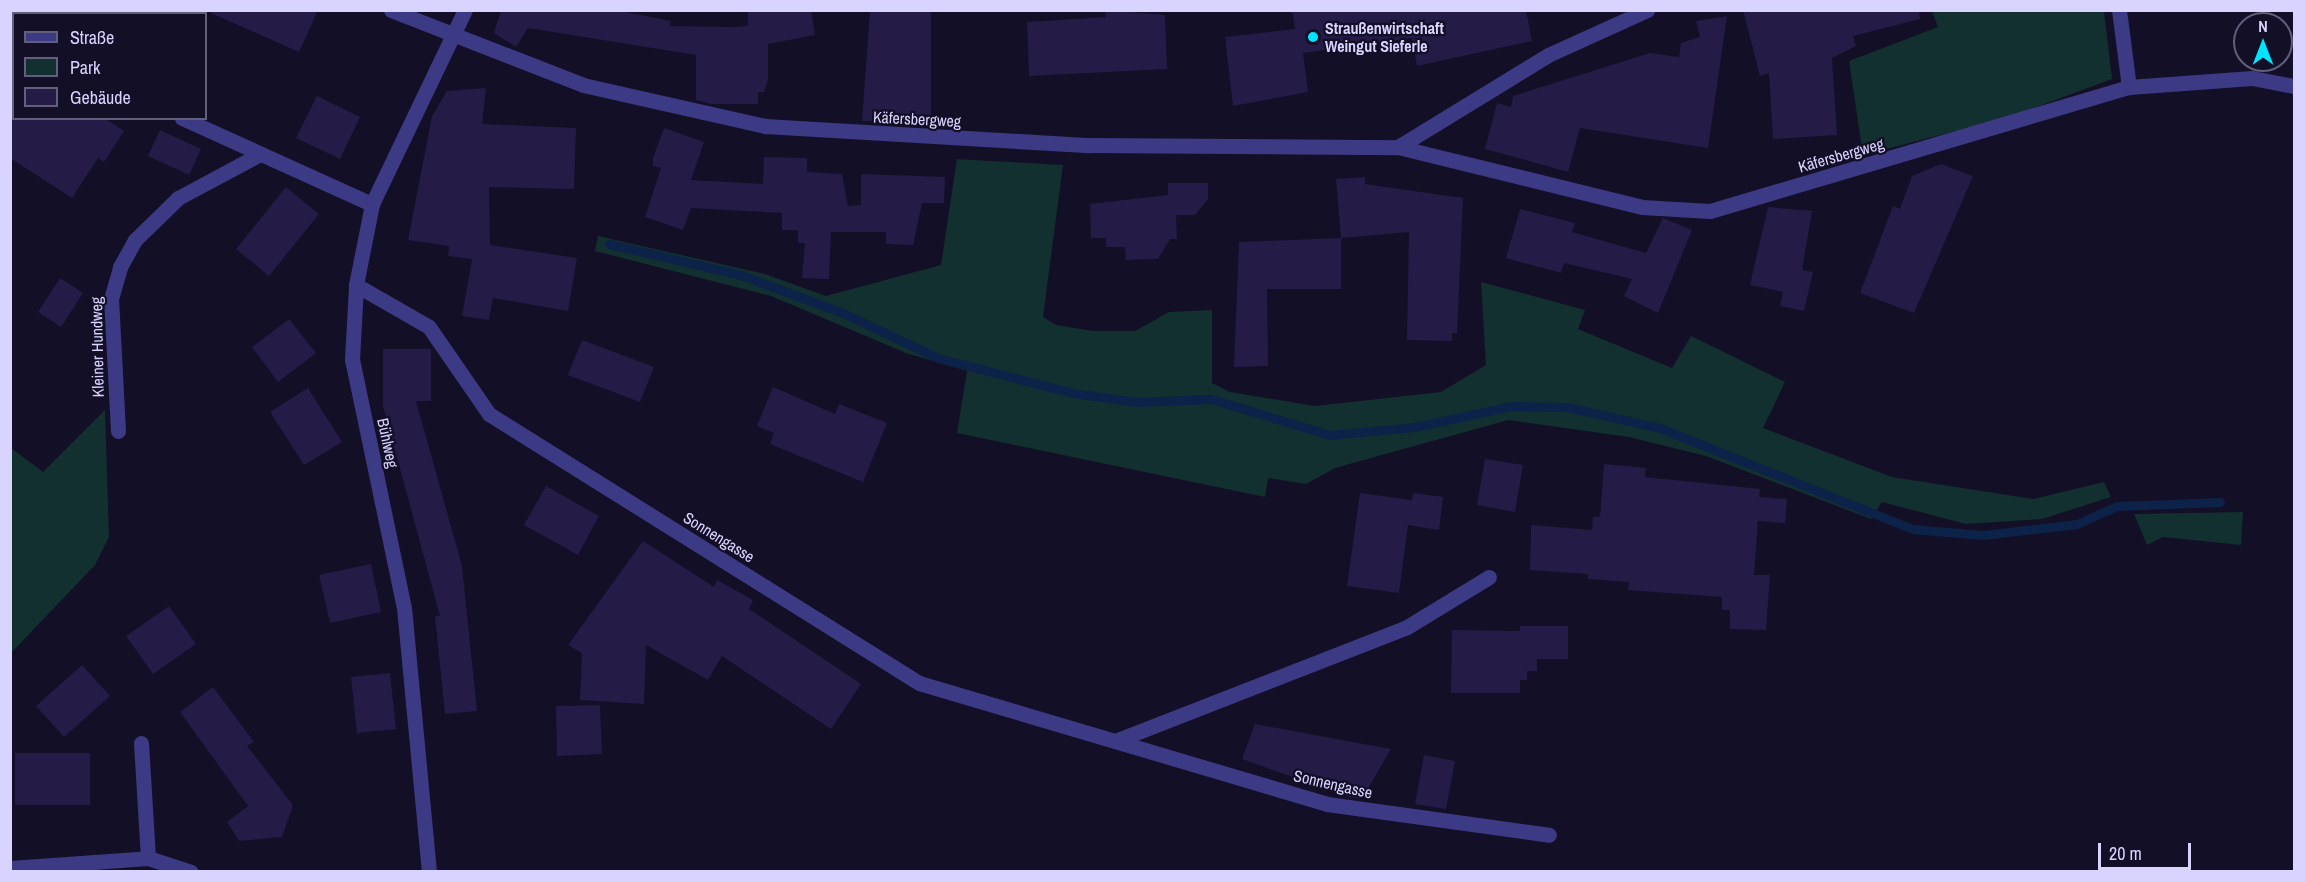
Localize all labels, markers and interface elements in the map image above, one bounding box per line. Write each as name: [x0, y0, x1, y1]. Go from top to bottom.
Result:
legend: [12, 12, 207, 120]
north arrow: [2233, 12, 2293, 72]
text: N: [2258, 15, 2268, 37]
place label: Straußenwirtschaft Weingut Sieferle: [1325, 18, 1444, 56]
text: Straße: [70, 25, 114, 50]
marker: Straußenwirtschaft Weingut Sieferle: [1306, 30, 1320, 44]
text: Park: [70, 55, 100, 80]
text: Gebäude: [70, 85, 131, 110]
street label: Käfersbergweg: [872, 107, 962, 131]
street label: Käfersbergweg: [1796, 134, 1886, 176]
street label: Kleiner Hundweg: [87, 297, 107, 397]
street label: Bühlweg: [373, 416, 403, 470]
street label: Sonnengasse: [680, 508, 758, 566]
street label: Sonnengasse: [1292, 766, 1374, 802]
scale bar: [2101, 831, 2194, 869]
text: 20 m: [2109, 841, 2142, 866]

